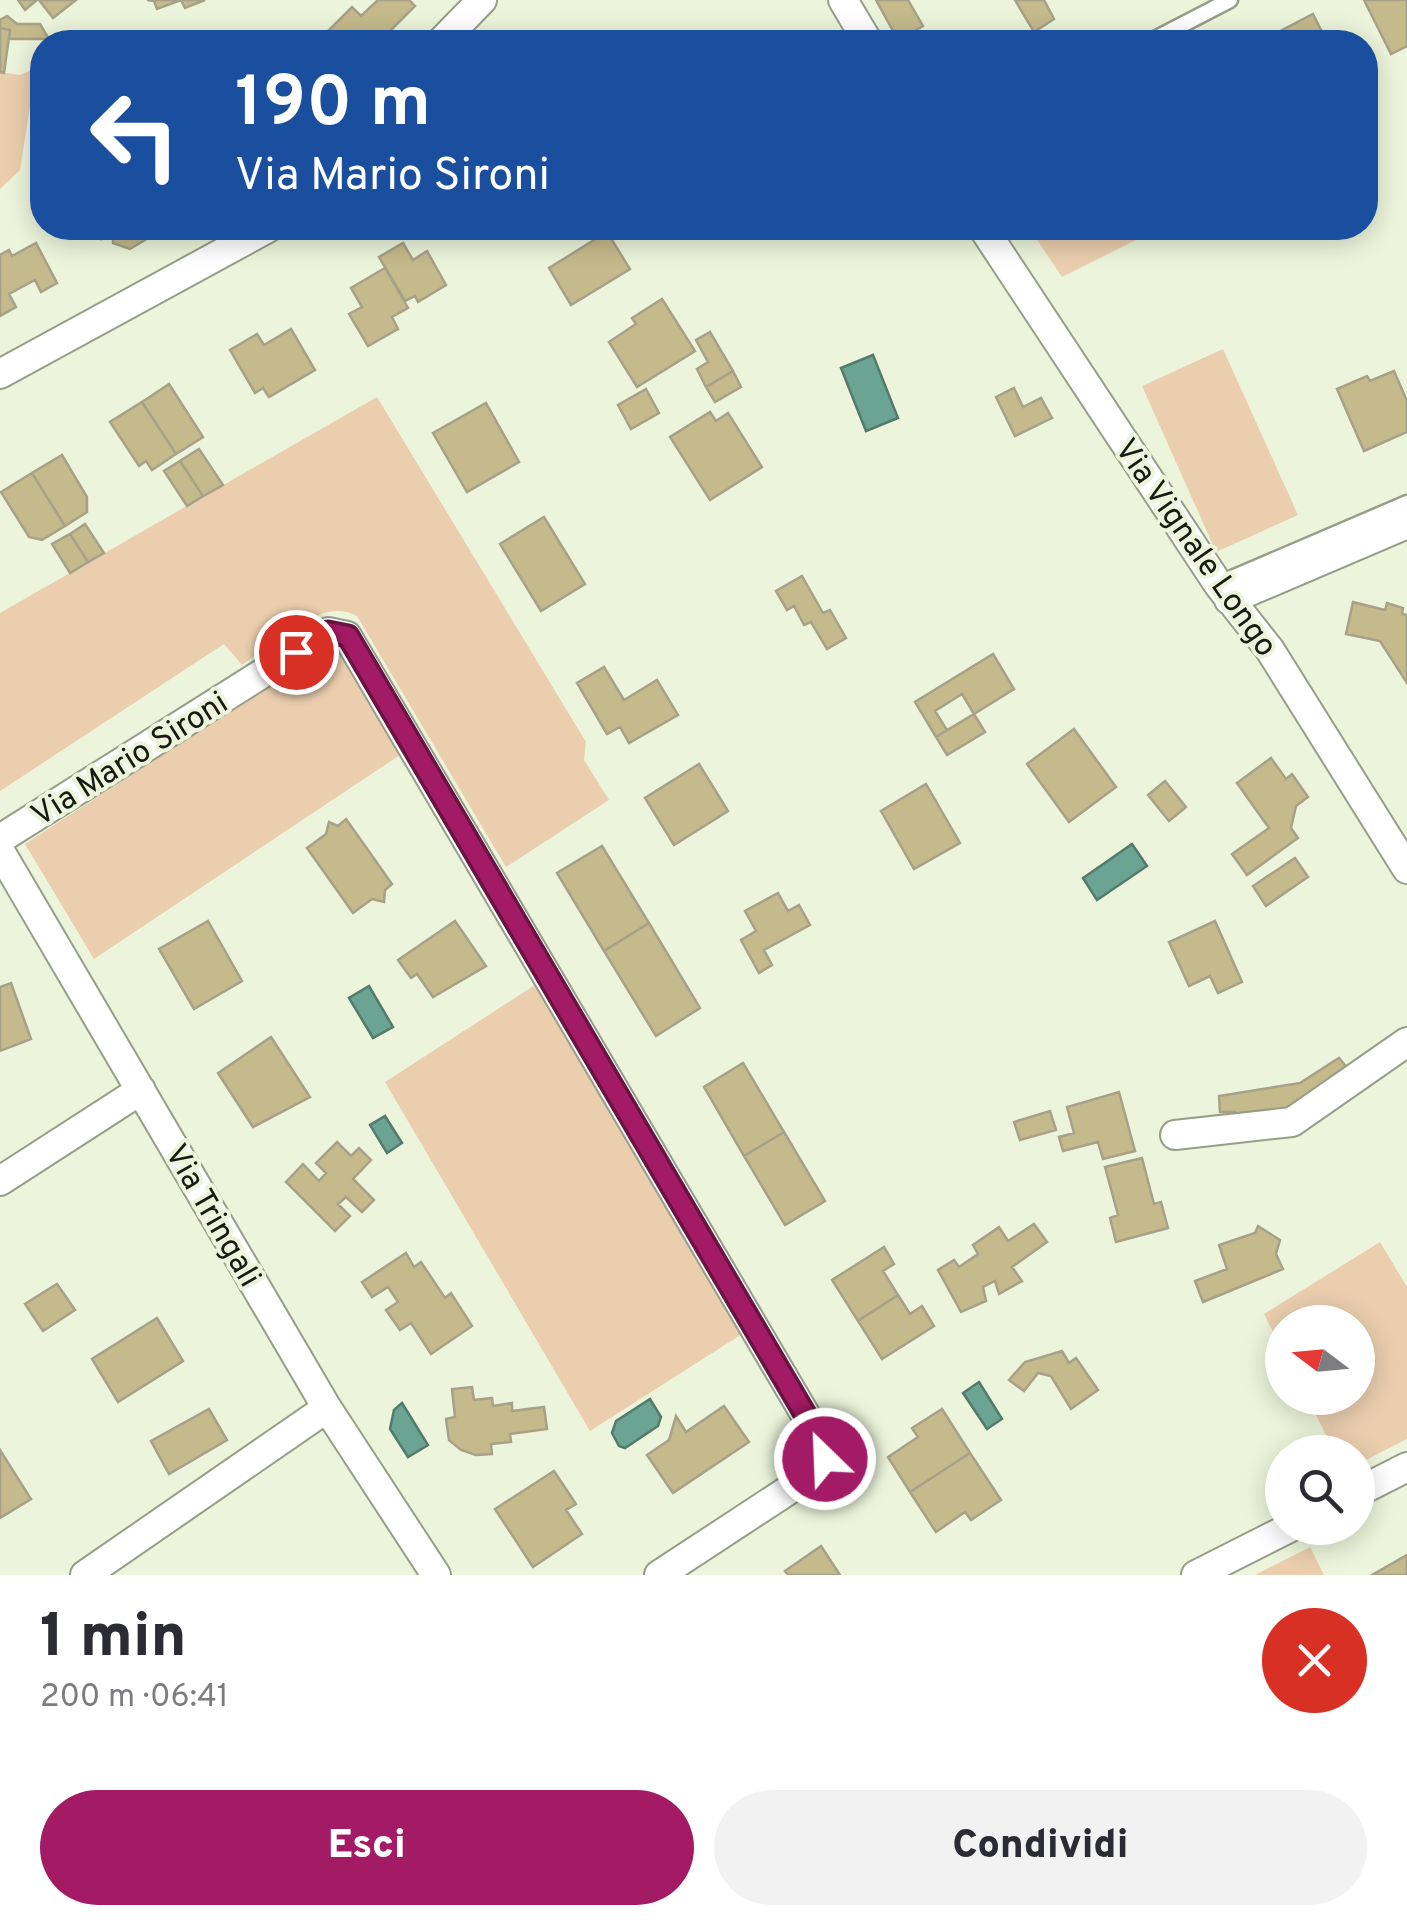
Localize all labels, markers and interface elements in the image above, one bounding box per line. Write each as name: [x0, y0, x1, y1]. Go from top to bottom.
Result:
text: 190 m: [235, 62, 431, 151]
icon: left: [70, 70, 200, 200]
text: Via Mario Sironi: [235, 149, 550, 206]
street label: Via Vignale Longo: [1104, 432, 1285, 666]
pin: [254, 610, 339, 695]
icon: arrive: [269, 625, 324, 680]
street label: Via Mario Sironi: [25, 684, 236, 837]
street label: Via Tringali: [154, 1138, 268, 1295]
north arrow: [1265, 1305, 1375, 1415]
map controls: [1265, 1305, 1375, 1545]
position arrow: [773, 1407, 877, 1511]
button: search: [1265, 1435, 1375, 1545]
text: 1 min: [40, 1602, 187, 1678]
button: close: [1262, 1608, 1367, 1713]
text: 200 m · 06:41: [40, 1678, 229, 1718]
button: Esci: [40, 1790, 694, 1905]
button: Condividi: [714, 1790, 1367, 1905]

